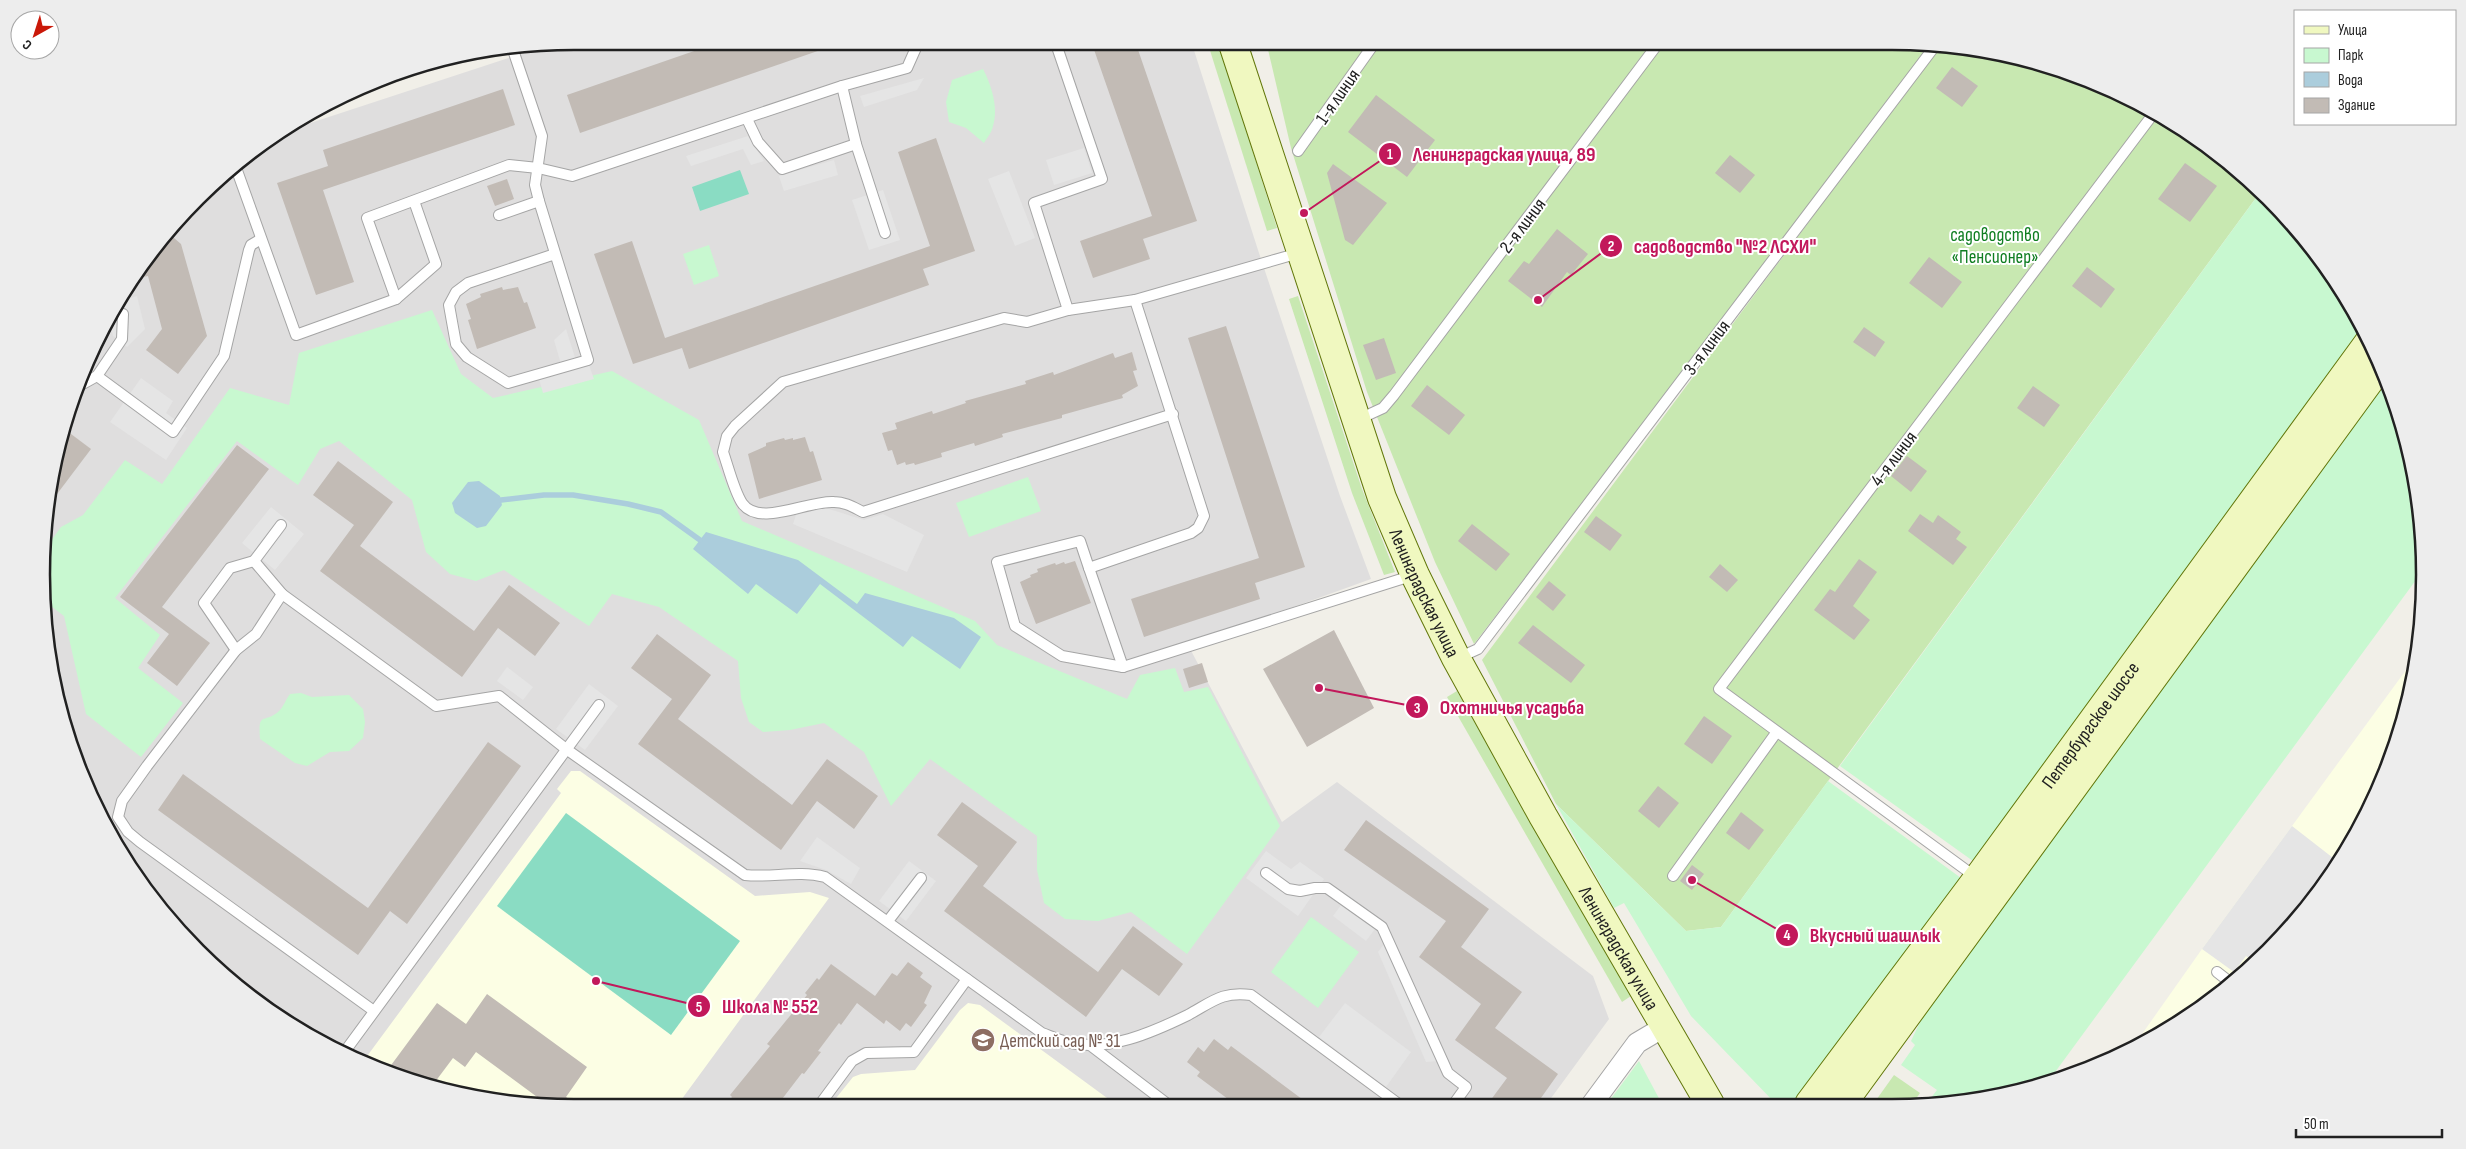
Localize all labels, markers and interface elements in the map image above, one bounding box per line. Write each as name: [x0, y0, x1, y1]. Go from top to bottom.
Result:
north arrow: [10, 10, 60, 60]
legend: [2294, 10, 2456, 125]
text: Улица: [2338, 21, 2367, 40]
text: С: [19, 36, 35, 54]
text: Парк: [2338, 46, 2364, 65]
street label: 1-я линия: [1311, 65, 1365, 129]
text: Вода: [2338, 71, 2363, 90]
text: Здание: [2338, 96, 2375, 115]
callout: Ленинградская улица, 89: [1378, 136, 1606, 171]
text: Ленинградская улица, 89: [1412, 143, 1595, 167]
text: 1: [1387, 145, 1393, 164]
street label: 2-я линия: [1495, 194, 1551, 258]
park label: садоводство «Пенсионер»: [1950, 224, 2040, 269]
callout: садоводство "№2 ЛСХИ": [1598, 229, 1826, 264]
text: садоводство "№2 ЛСХИ": [1634, 235, 1816, 259]
text: 2: [1608, 237, 1614, 256]
street label: 3-я линия: [1679, 316, 1735, 380]
street label: 4-я линия: [1866, 427, 1922, 491]
street label: Ленинградская улица: [1383, 525, 1464, 661]
street label: Петербургское шоссе: [2037, 658, 2145, 793]
callout: Охотничья усадьба: [1405, 690, 1594, 725]
text: Охотничья усадьба: [1440, 696, 1584, 720]
text: 3: [1414, 699, 1421, 718]
street label: Ленинградская улица: [1573, 882, 1663, 1015]
callout: Вкусный шашлык: [1775, 918, 1950, 953]
text: Вкусный шашлык: [1810, 924, 1941, 948]
text: 4: [1784, 926, 1791, 945]
callout: Школа № 552: [687, 989, 828, 1024]
text: Школа № 552: [722, 995, 818, 1019]
text: 5: [696, 998, 703, 1017]
school or university icon: Детский сад № 31: [970, 1027, 996, 1053]
place label: Детский сад № 31: [1000, 1030, 1120, 1053]
scale bar: [2296, 1106, 2442, 1138]
text: 50 m: [2304, 1115, 2329, 1134]

